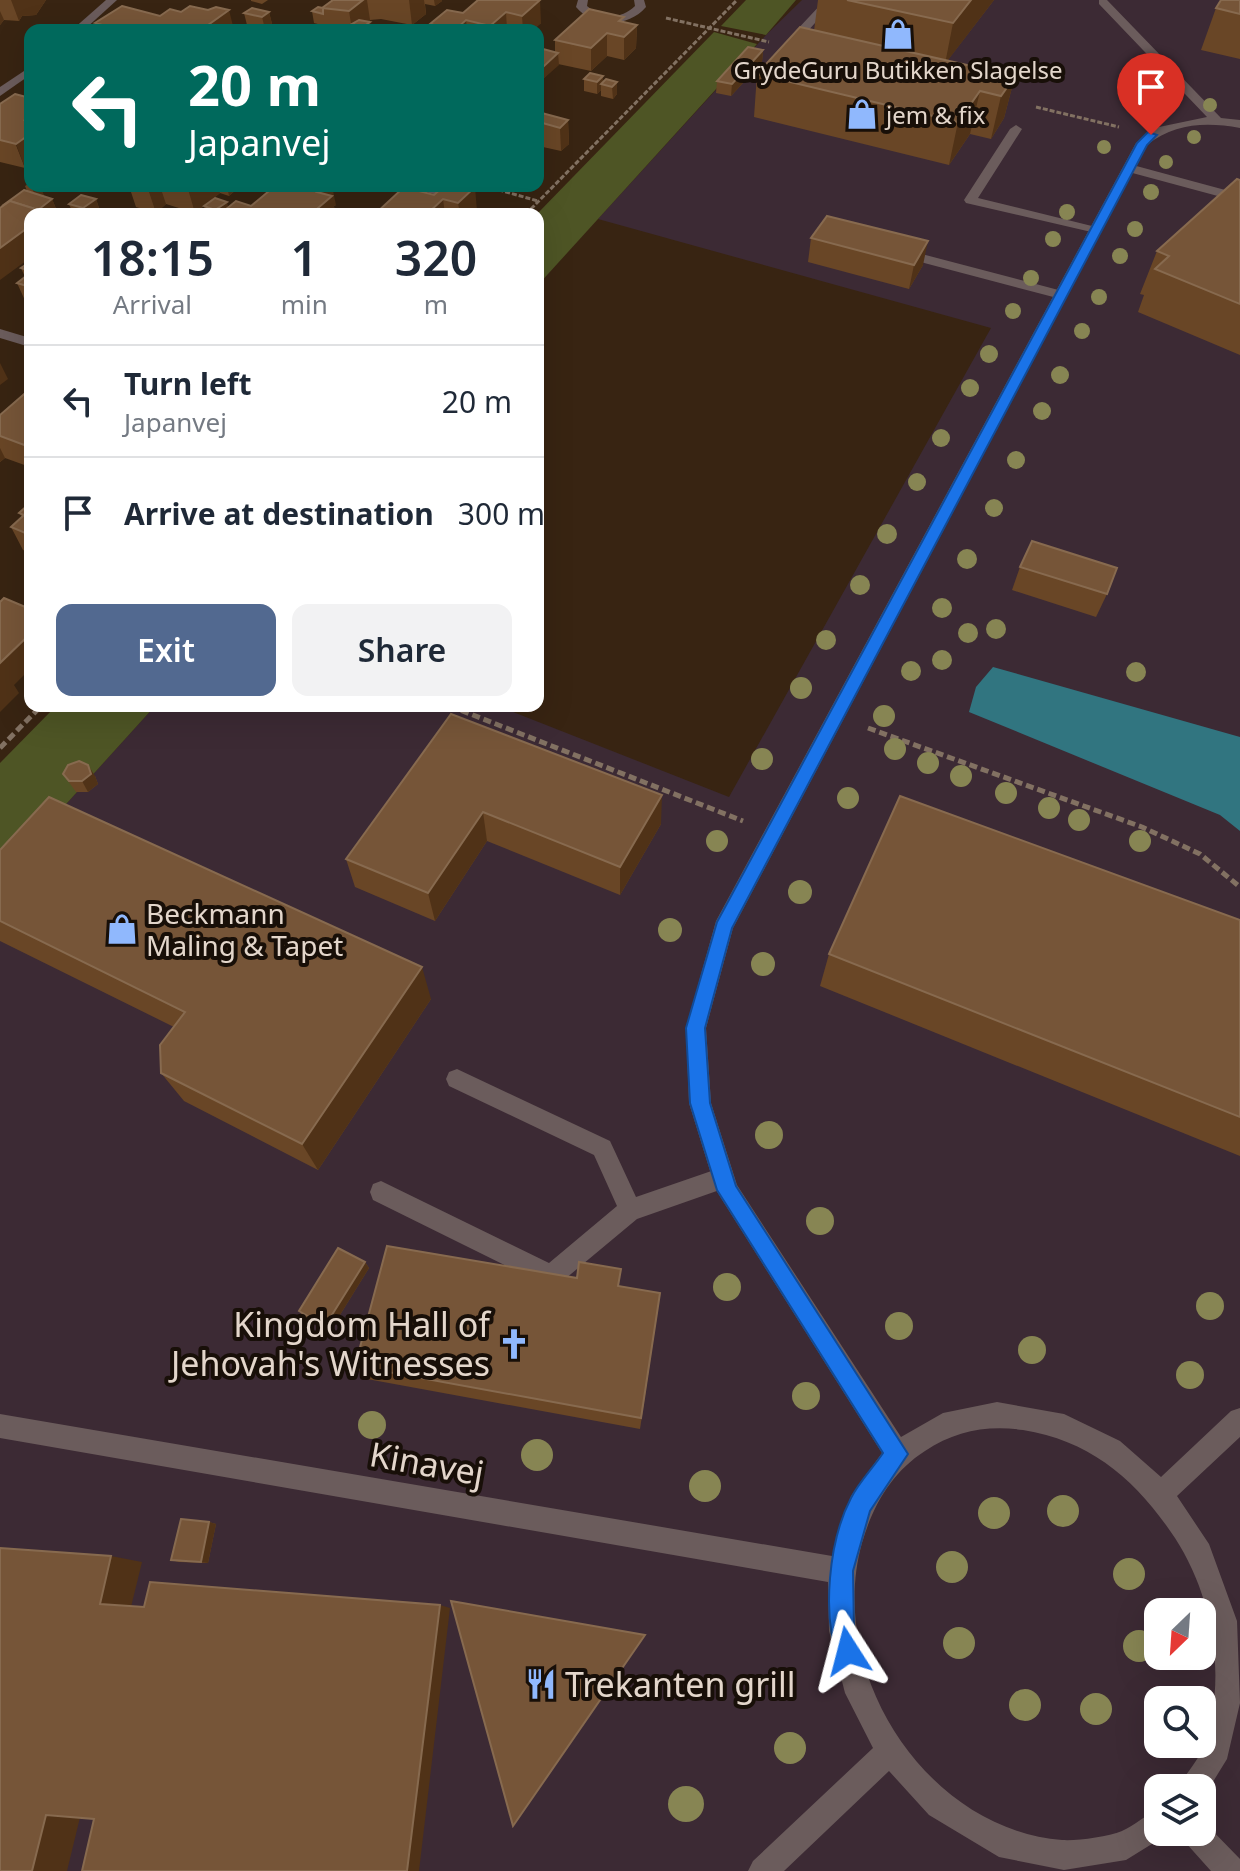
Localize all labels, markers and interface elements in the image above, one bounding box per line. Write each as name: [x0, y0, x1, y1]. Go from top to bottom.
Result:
shop icon: GrydeGuru Butikken Slagelse: [881, 17, 915, 51]
text: 20 m: [188, 46, 321, 122]
place label: GrydeGuru Butikken Slagelse: [733, 53, 1063, 86]
pin: [1117, 53, 1185, 135]
icon: left: [56, 56, 160, 160]
icon: arrive: [1129, 65, 1173, 109]
shop icon: jem & fix: [845, 97, 879, 131]
place label: jem & fix: [884, 98, 986, 131]
text: Japanvej: [188, 118, 331, 167]
text: 18:15: [91, 225, 214, 290]
text: 1: [291, 225, 318, 290]
text: 320: [395, 225, 477, 290]
text: Arrival: [113, 286, 192, 322]
text: min: [281, 286, 328, 322]
text: m: [424, 286, 448, 322]
text: Turn left: [124, 363, 252, 404]
icon: left: [56, 379, 100, 423]
text: 20 m: [442, 381, 512, 422]
text: Japanvej: [124, 404, 227, 440]
icon: arrive: [56, 491, 100, 535]
text: Arrive at destination: [124, 493, 434, 534]
text: 300 m: [458, 493, 545, 534]
button: Exit: [56, 604, 276, 696]
button: Share: [292, 604, 512, 696]
place label: Beckmann Maling & Tapet: [146, 894, 343, 964]
shop icon: Beckmann Maling & Tapet: [105, 912, 139, 946]
place label: Kingdom Hall of Jehovah's Witnesses: [168, 1301, 492, 1386]
church icon: Kingdom Hall of Jehovah's Witnesses: [497, 1327, 531, 1361]
street label: Kinavej: [366, 1430, 488, 1496]
north arrow: [1144, 1598, 1216, 1670]
map controls: [1144, 1598, 1216, 1846]
position arrow: [806, 1609, 890, 1693]
place label: Trekanten grill: [565, 1661, 796, 1707]
restaurant icon: Trekanten grill: [524, 1667, 558, 1701]
button: search: [1144, 1686, 1216, 1758]
button: layers: [1144, 1774, 1216, 1846]

